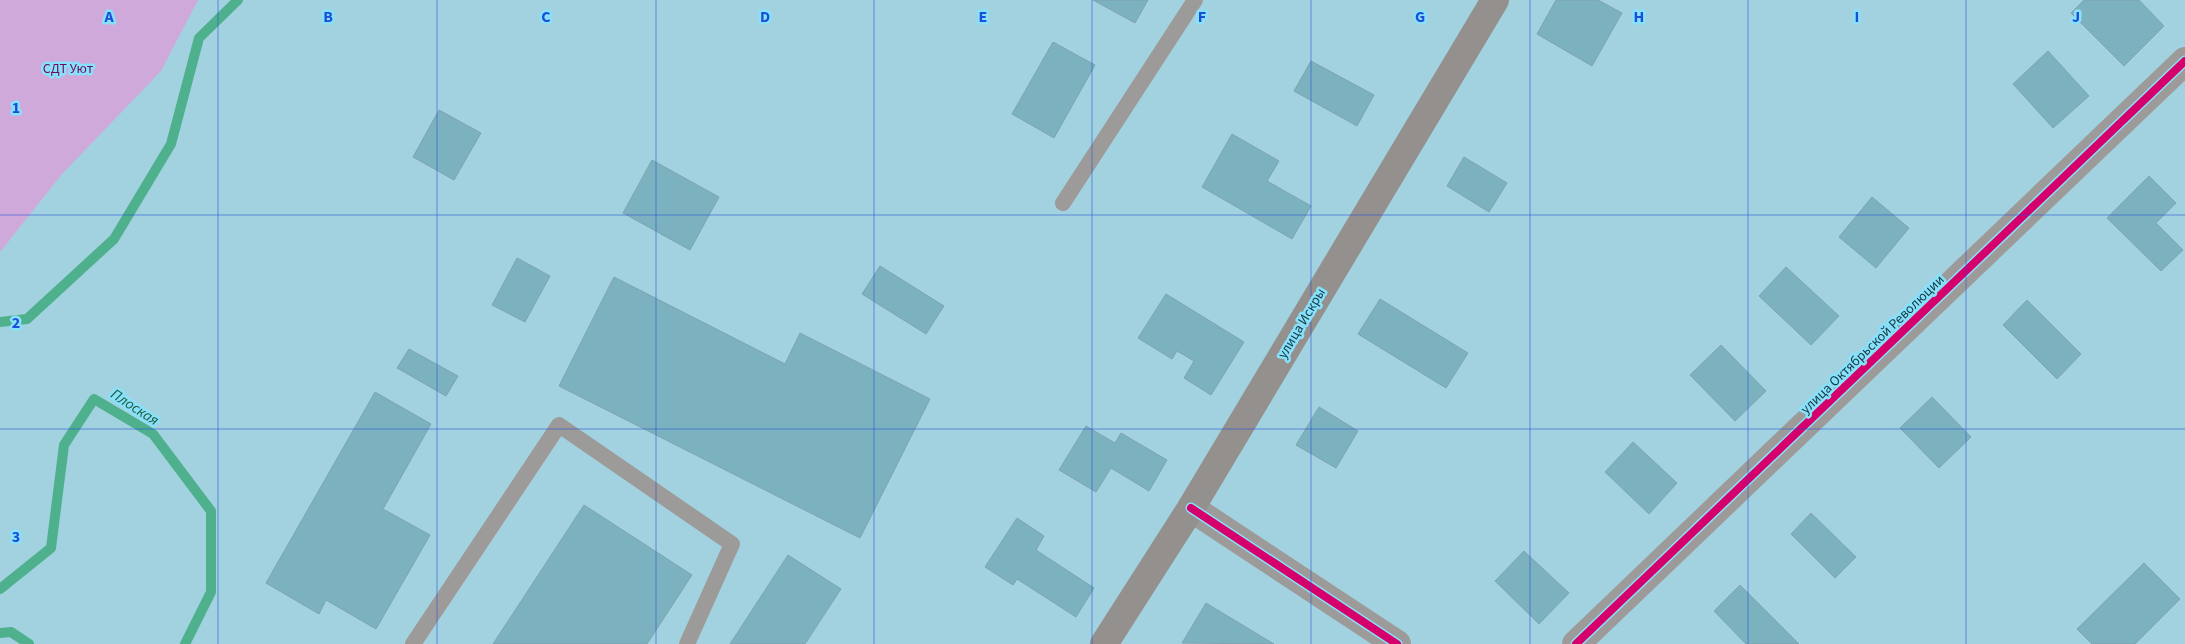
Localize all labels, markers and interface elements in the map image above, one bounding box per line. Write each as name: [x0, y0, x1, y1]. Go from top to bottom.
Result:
text: A: [103, 6, 114, 28]
text: B: [323, 6, 333, 28]
text: C: [541, 6, 551, 28]
text: D: [760, 6, 770, 28]
text: E: [979, 6, 987, 28]
text: F: [1198, 6, 1206, 28]
text: G: [1415, 6, 1425, 28]
text: H: [1634, 6, 1644, 28]
text: I: [1855, 6, 1859, 28]
text: J: [2072, 6, 2080, 28]
park label: СДТ Уют: [43, 59, 94, 79]
text: 1: [12, 97, 20, 119]
street label: улица Октябрьской Революции: [1796, 271, 1949, 419]
street label: улица Искры: [1273, 284, 1331, 363]
text: 2: [12, 312, 20, 334]
water label: Плоская: [107, 384, 163, 431]
text: 3: [12, 526, 20, 548]

